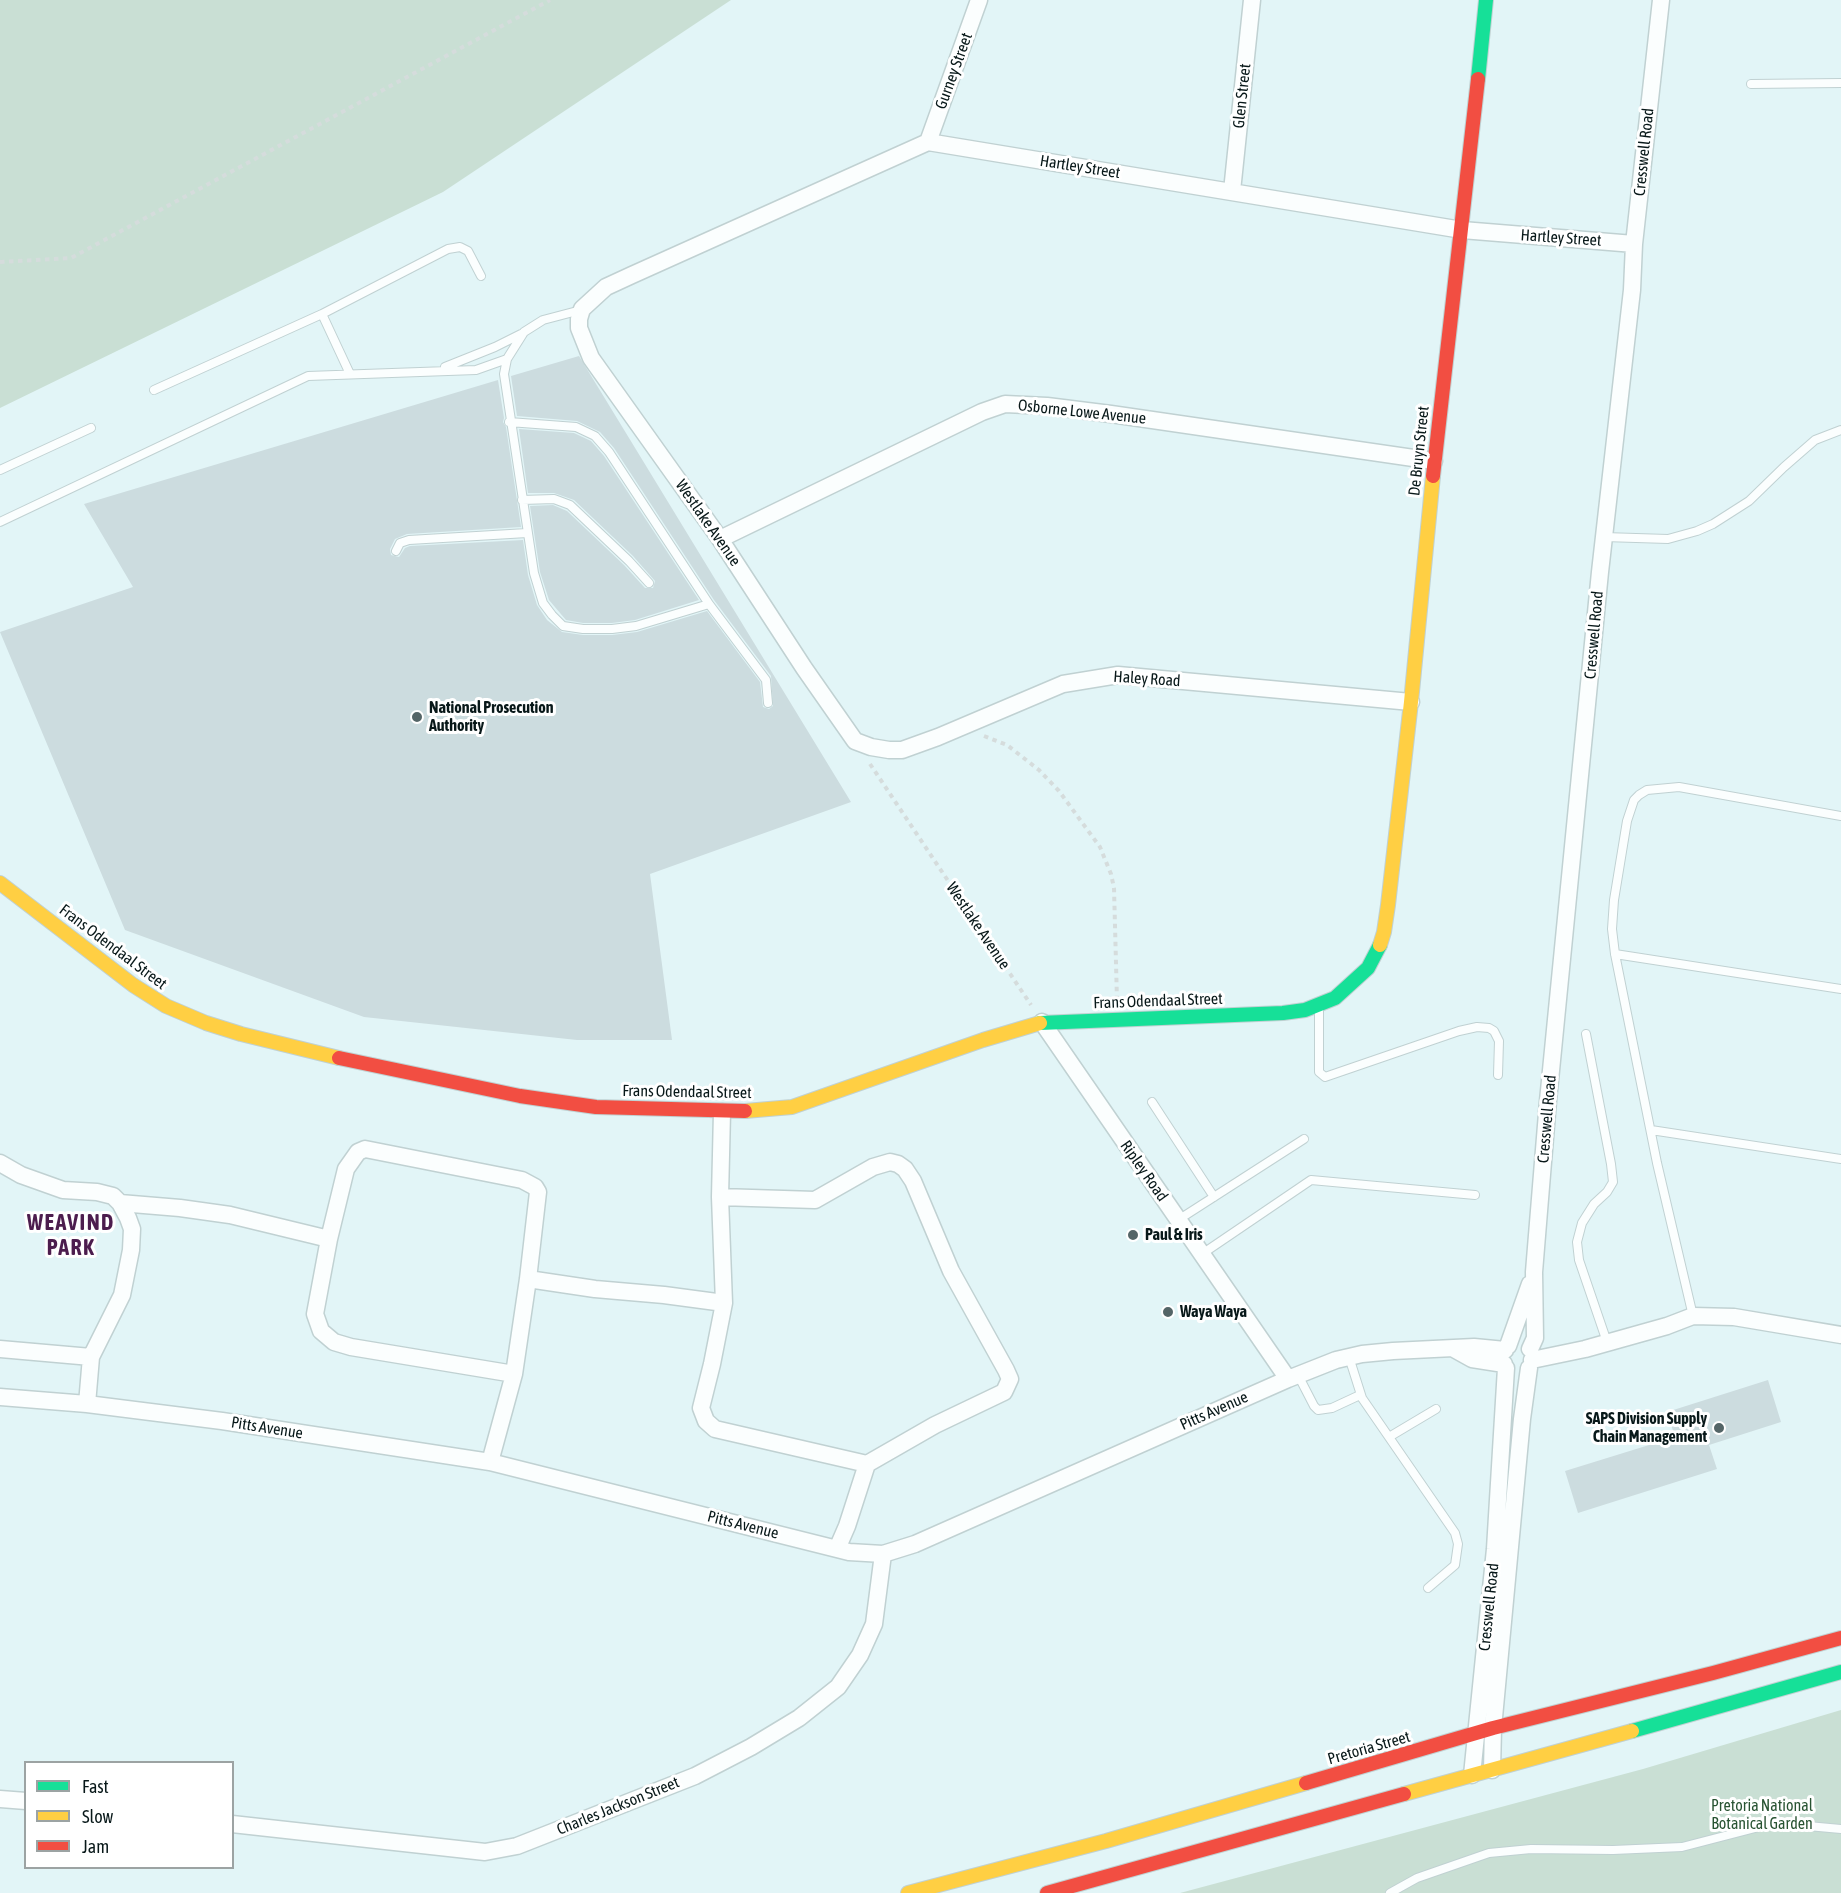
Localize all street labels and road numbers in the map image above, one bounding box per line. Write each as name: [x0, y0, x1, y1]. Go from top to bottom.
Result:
street label: Gurney Street: [931, 30, 977, 112]
street label: Glen Street: [1229, 63, 1255, 129]
street label: Cresswell Road: [1630, 107, 1658, 197]
street label: Hartley Street: [1039, 151, 1121, 183]
street label: Hartley Street: [1520, 226, 1602, 250]
street label: Osborne Lowe Avenue: [1017, 396, 1147, 428]
street label: De Bruyn Street: [1405, 405, 1433, 497]
street label: Westlake Avenue: [671, 476, 745, 570]
street label: Cresswell Road: [1581, 590, 1607, 680]
street label: Haley Road: [1113, 667, 1181, 691]
street label: Westlake Avenue: [942, 879, 1014, 973]
street label: Frans Odendaal Street: [56, 900, 170, 994]
street label: Frans Odendaal Street: [1093, 989, 1223, 1013]
street label: Cresswell Road: [1534, 1074, 1560, 1164]
street label: Frans Odendaal Street: [622, 1081, 752, 1103]
street label: Ripley Road: [1116, 1137, 1172, 1205]
street label: Pitts Avenue: [1177, 1387, 1251, 1435]
street label: Pitts Avenue: [230, 1413, 304, 1443]
street label: Pitts Avenue: [705, 1507, 781, 1543]
street label: Cresswell Road: [1475, 1562, 1503, 1652]
street label: Pretoria Street: [1326, 1727, 1412, 1769]
street label: Charles Jackson Street: [554, 1773, 682, 1839]

